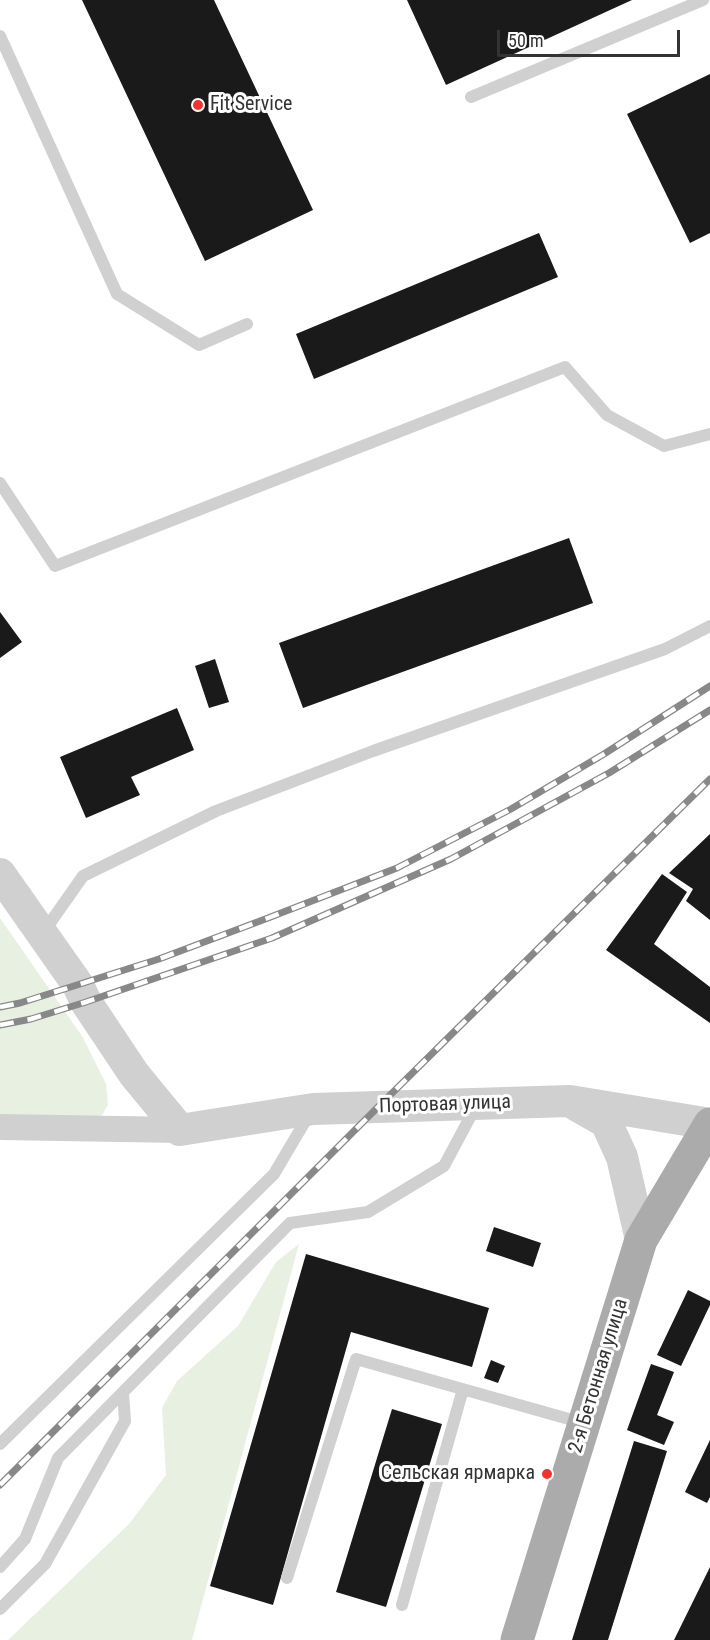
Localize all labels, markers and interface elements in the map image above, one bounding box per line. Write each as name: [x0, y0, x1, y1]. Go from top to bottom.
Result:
scale bar: [500, 18, 683, 56]
text: 50 m: [508, 30, 543, 51]
place label: Fit Service: [210, 93, 292, 117]
marker: Fit Service: [191, 98, 205, 112]
street label: Портовая улица: [379, 1091, 511, 1119]
street label: 2-я Бетонная улица: [564, 1296, 634, 1456]
place label: Сельская ярмарка: [381, 1462, 535, 1486]
marker: Сельская ярмарка: [540, 1467, 554, 1481]

